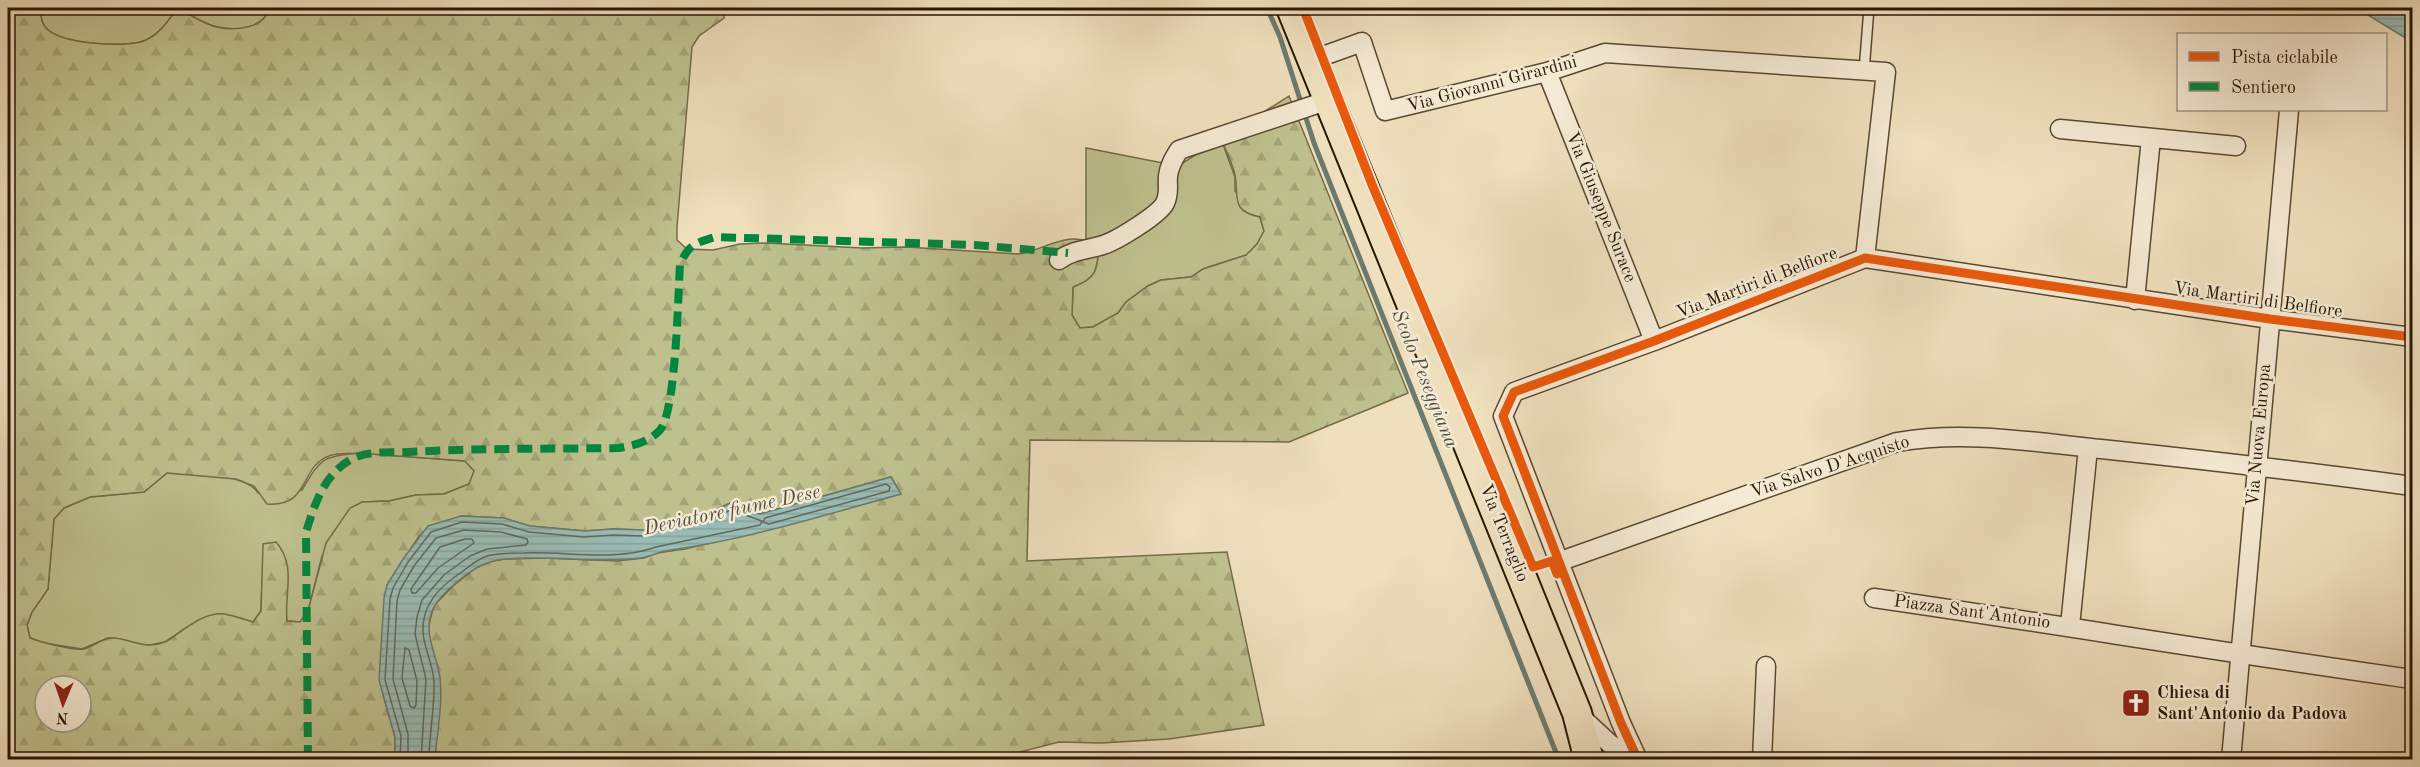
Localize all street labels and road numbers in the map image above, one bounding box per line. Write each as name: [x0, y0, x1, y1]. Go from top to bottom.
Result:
street label: Via Giovanni Girardini: [1405, 53, 1579, 115]
street label: Via Giuseppe Surace: [1563, 129, 1639, 285]
street label: Via Martiri di Belfiore: [1674, 244, 1840, 322]
street label: Via Martiri di Belfiore: [2172, 279, 2344, 321]
street label: Via Nuova Europa: [2244, 363, 2274, 507]
street label: Via Salvo D'Acquisto: [1748, 433, 1912, 501]
street label: Via Terraglio: [1476, 481, 1532, 585]
street label: Piazza Sant'Antonio: [1892, 592, 2052, 632]

